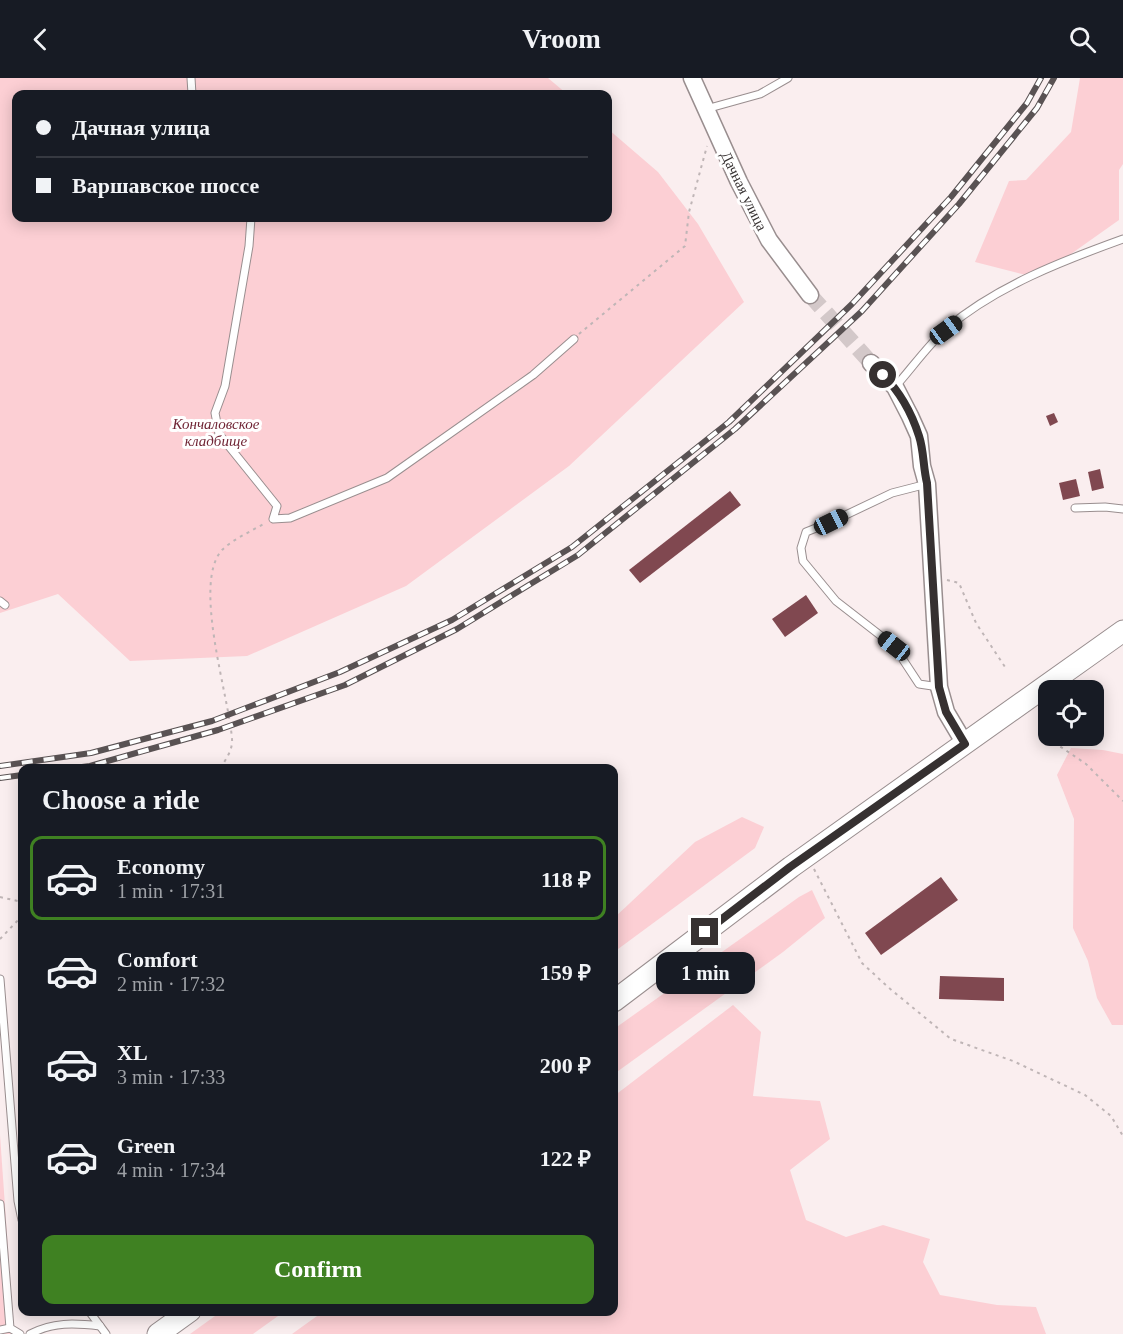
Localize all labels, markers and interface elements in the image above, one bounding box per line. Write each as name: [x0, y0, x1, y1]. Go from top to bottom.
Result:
icon: back: [24, 23, 57, 56]
icon: search: [1066, 23, 1099, 56]
text: Vroom: [522, 24, 601, 54]
text: Дачная улица: [72, 115, 210, 140]
street label: Дачная улица: [718, 149, 770, 234]
text: Варшавское шоссе: [72, 173, 259, 198]
car: [926, 312, 966, 348]
route start: [869, 361, 896, 388]
park label: Кончаловское кладбище: [172, 416, 260, 449]
car: [811, 506, 851, 538]
car: [874, 628, 914, 664]
map controls: [1038, 680, 1104, 746]
button: locate: [1038, 680, 1104, 746]
text: Choose a ride: [42, 785, 200, 815]
icon: car: [45, 851, 99, 905]
text: Economy: [117, 854, 205, 879]
text: 118 ₽: [541, 867, 591, 892]
text: 1 min · 17:31: [117, 880, 225, 902]
route end: [691, 918, 718, 945]
icon: car: [45, 944, 99, 998]
text: Comfort: [117, 947, 198, 972]
callout: 1 min: [656, 953, 754, 995]
text: 159 ₽: [540, 960, 591, 985]
text: 1 min: [681, 962, 730, 984]
text: 2 min · 17:32: [117, 973, 225, 995]
icon: car: [45, 1037, 99, 1091]
text: XL: [117, 1040, 148, 1065]
text: 200 ₽: [540, 1053, 591, 1078]
text: 3 min · 17:33: [117, 1066, 225, 1088]
icon: car: [45, 1130, 99, 1184]
text: Green: [117, 1133, 175, 1158]
text: 122 ₽: [540, 1146, 591, 1171]
text: 4 min · 17:34: [117, 1159, 225, 1181]
button: Confirm: [42, 1235, 594, 1304]

